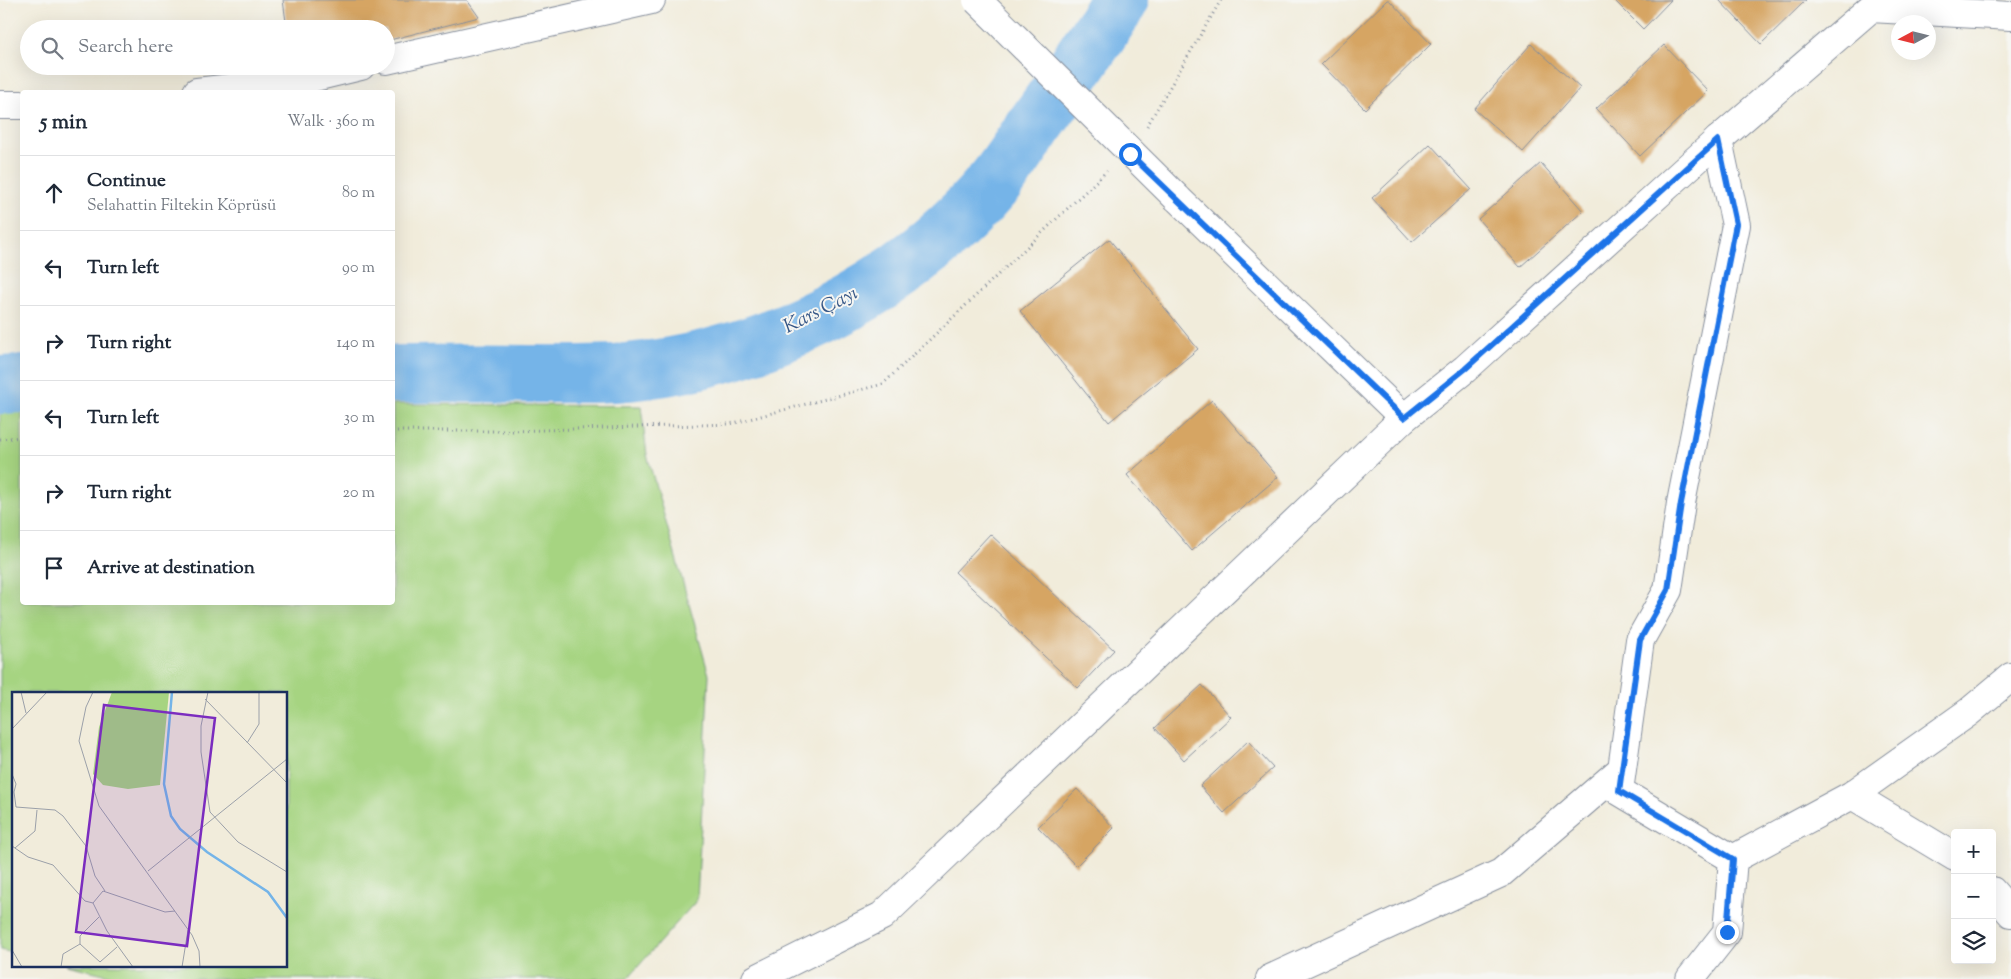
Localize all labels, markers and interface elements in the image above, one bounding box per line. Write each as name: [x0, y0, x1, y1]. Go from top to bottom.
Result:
north arrow: [1891, 15, 1936, 60]
search box: [20, 20, 395, 75]
icon: search: [38, 34, 66, 62]
text: Search here: [78, 34, 173, 61]
text: 5 min: [40, 108, 87, 138]
text: Walk · 360 m: [287, 111, 375, 134]
route start: [1119, 143, 1142, 166]
text: Continue: [87, 168, 166, 195]
icon: ahead: [40, 179, 68, 207]
text: 80 m: [342, 182, 375, 205]
text: Selahattin Filtekin Köprüsü: [87, 195, 276, 218]
icon: left: [40, 254, 68, 282]
text: Turn left: [87, 255, 159, 282]
text: 90 m: [342, 257, 375, 280]
water label: Kars Çayı: [779, 280, 863, 342]
icon: right: [40, 329, 68, 357]
text: Turn right: [87, 330, 171, 357]
text: 140 m: [337, 332, 375, 355]
icon: left: [40, 404, 68, 432]
text: Turn left: [87, 405, 159, 432]
text: 30 m: [344, 407, 375, 430]
icon: right: [40, 479, 68, 507]
text: Turn right: [87, 480, 171, 507]
text: 20 m: [342, 482, 375, 505]
icon: arrive: [40, 554, 68, 582]
text: Arrive at destination: [87, 555, 255, 582]
inset map: [12, 692, 288, 966]
map controls: [1951, 829, 1996, 964]
button: +: [1951, 829, 1996, 874]
button: −: [1951, 874, 1996, 919]
button: layers: [1951, 919, 1996, 964]
route end: [1716, 921, 1739, 944]

